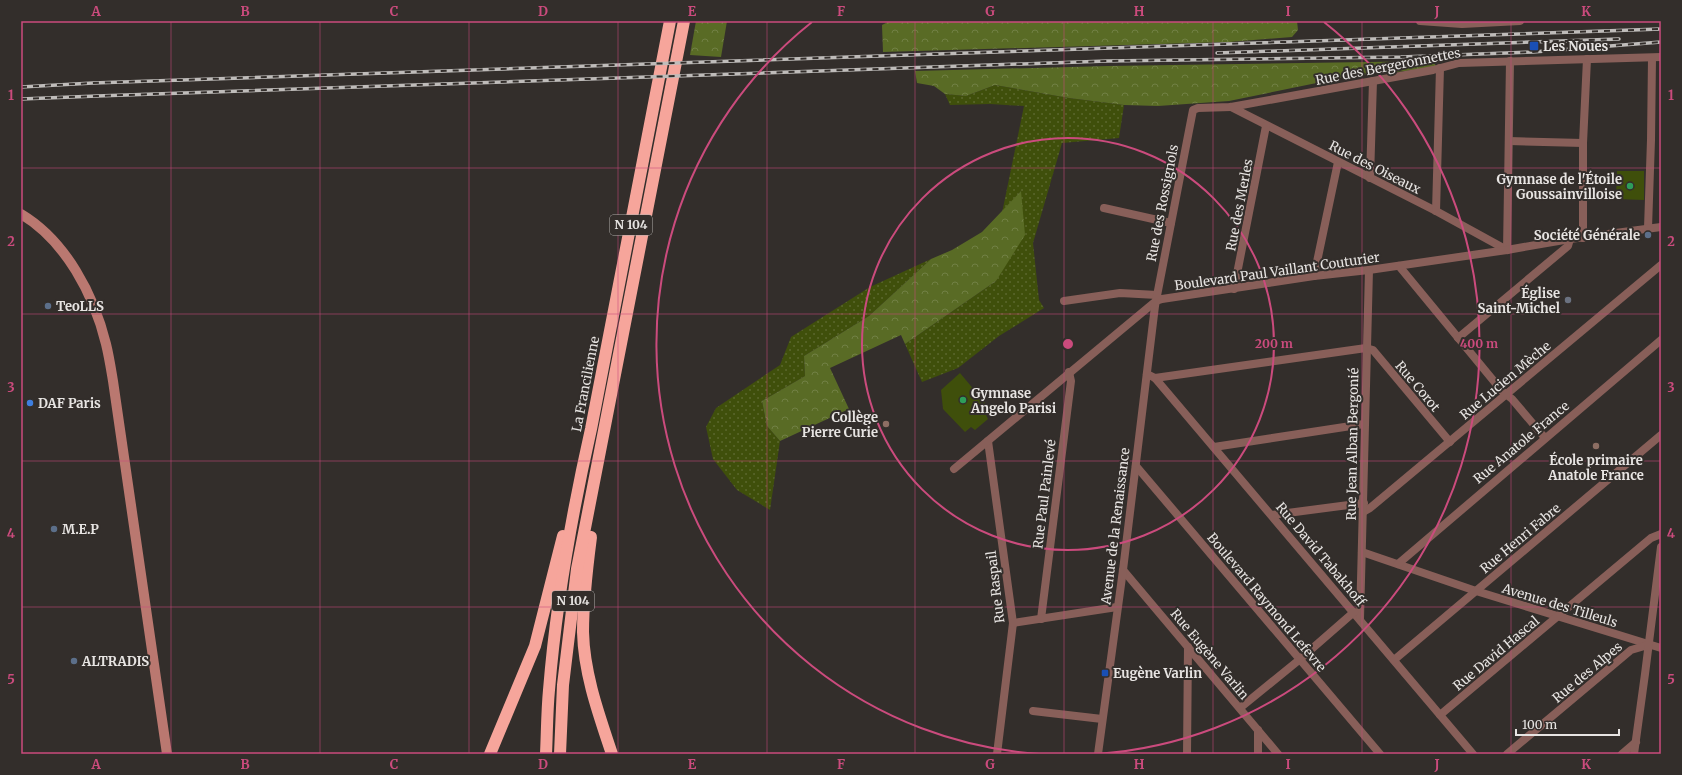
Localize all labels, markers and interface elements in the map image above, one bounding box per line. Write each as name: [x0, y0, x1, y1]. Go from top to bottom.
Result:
text: A: [90, 3, 101, 20]
text: B: [240, 3, 250, 20]
text: C: [390, 3, 399, 20]
text: D: [538, 3, 548, 20]
text: E: [688, 3, 697, 20]
text: F: [837, 3, 845, 20]
text: G: [985, 3, 995, 20]
text: H: [1134, 3, 1145, 20]
text: I: [1285, 3, 1291, 20]
text: J: [1433, 3, 1440, 20]
text: K: [1581, 3, 1591, 20]
place label: Les Noues: [1543, 38, 1609, 55]
marker: Les Noues: [1528, 40, 1540, 52]
street label: Rue des Bergeronnettes: [1314, 44, 1462, 89]
text: 1: [8, 87, 14, 104]
text: 1: [1668, 87, 1674, 104]
street label: Rue des Oiseaux: [1326, 137, 1424, 198]
street label: Rue des Rossignols: [1143, 143, 1182, 263]
street label: Rue des Merles: [1222, 158, 1257, 253]
place label: Gymnase de l'Étoile Goussainvilloise: [1496, 170, 1622, 203]
marker: Gymnase de l'Étoile Goussainvilloise: [1625, 181, 1635, 191]
road number: N 104: [610, 215, 652, 235]
place label: Société Générale: [1534, 227, 1640, 244]
marker: Société Générale: [1643, 230, 1653, 240]
text: 2: [7, 233, 15, 250]
text: 2: [1667, 233, 1675, 250]
street label: Boulevard Paul Vaillant Couturier: [1173, 249, 1381, 294]
place label: Église Saint-Michel: [1478, 284, 1560, 317]
marker: Église Saint-Michel: [1563, 295, 1573, 305]
place label: TeoLLS: [56, 298, 104, 315]
marker: TeoLLS: [43, 301, 53, 311]
street label: La Francilienne: [568, 335, 603, 433]
text: 200 m: [1255, 336, 1293, 351]
text: 400 m: [1460, 336, 1498, 351]
centre of rings: [1061, 337, 1075, 351]
street label: Rue Lucien Mèche: [1456, 337, 1554, 423]
street label: Rue Corot: [1392, 358, 1444, 415]
street label: Rue Jean Alban Bergonié: [1343, 367, 1362, 521]
text: 3: [7, 379, 15, 396]
text: 3: [1667, 379, 1675, 396]
place label: Gymnase Angelo Parisi: [970, 385, 1057, 417]
place label: DAF Paris: [38, 395, 101, 412]
marker: Gymnase Angelo Parisi: [958, 395, 968, 405]
street label: Rue Anatole France: [1470, 397, 1573, 487]
marker: DAF Paris: [25, 398, 35, 408]
place label: Collège Pierre Curie: [802, 409, 878, 441]
marker: Collège Pierre Curie: [881, 419, 891, 429]
street label: Rue Paul Painlevé: [1029, 438, 1060, 550]
marker: École primaire Anatole France: [1591, 441, 1601, 451]
street label: Avenue de la Renaissance: [1097, 446, 1134, 606]
place label: École primaire Anatole France: [1547, 451, 1644, 484]
street label: Rue David Tabakhoff: [1272, 499, 1370, 611]
street label: Rue Henri Fabre: [1477, 500, 1564, 577]
place label: M.E.P: [62, 521, 99, 538]
marker: M.E.P: [49, 524, 59, 534]
text: 4: [7, 525, 16, 542]
text: 4: [1667, 525, 1676, 542]
street label: Boulevard Raymond Lefevre: [1203, 529, 1330, 675]
street label: Rue Raspail: [983, 550, 1008, 624]
street label: Avenue des Tilleuls: [1499, 580, 1620, 631]
road number: N 104: [552, 591, 594, 611]
street label: Rue Eugène Varlin: [1167, 605, 1253, 703]
street label: Rue David Hascal: [1450, 612, 1543, 694]
street label: Rue des Alpes: [1549, 638, 1626, 707]
place label: ALTRADIS: [81, 653, 149, 670]
marker: ALTRADIS: [69, 656, 79, 666]
place label: Eugène Varlin: [1113, 665, 1202, 682]
marker: Eugène Varlin: [1100, 668, 1110, 678]
text: 5: [7, 671, 15, 688]
text: 5: [1667, 671, 1675, 688]
scale bar: [1516, 711, 1619, 737]
text: 100 m: [1522, 717, 1557, 732]
text: A: [90, 756, 101, 773]
text: B: [240, 756, 250, 773]
text: C: [390, 756, 399, 773]
text: D: [538, 756, 548, 773]
text: E: [688, 756, 697, 773]
text: F: [837, 756, 845, 773]
text: G: [985, 756, 995, 773]
text: H: [1134, 756, 1145, 773]
text: I: [1285, 756, 1291, 773]
text: J: [1433, 756, 1440, 773]
text: K: [1581, 756, 1591, 773]

